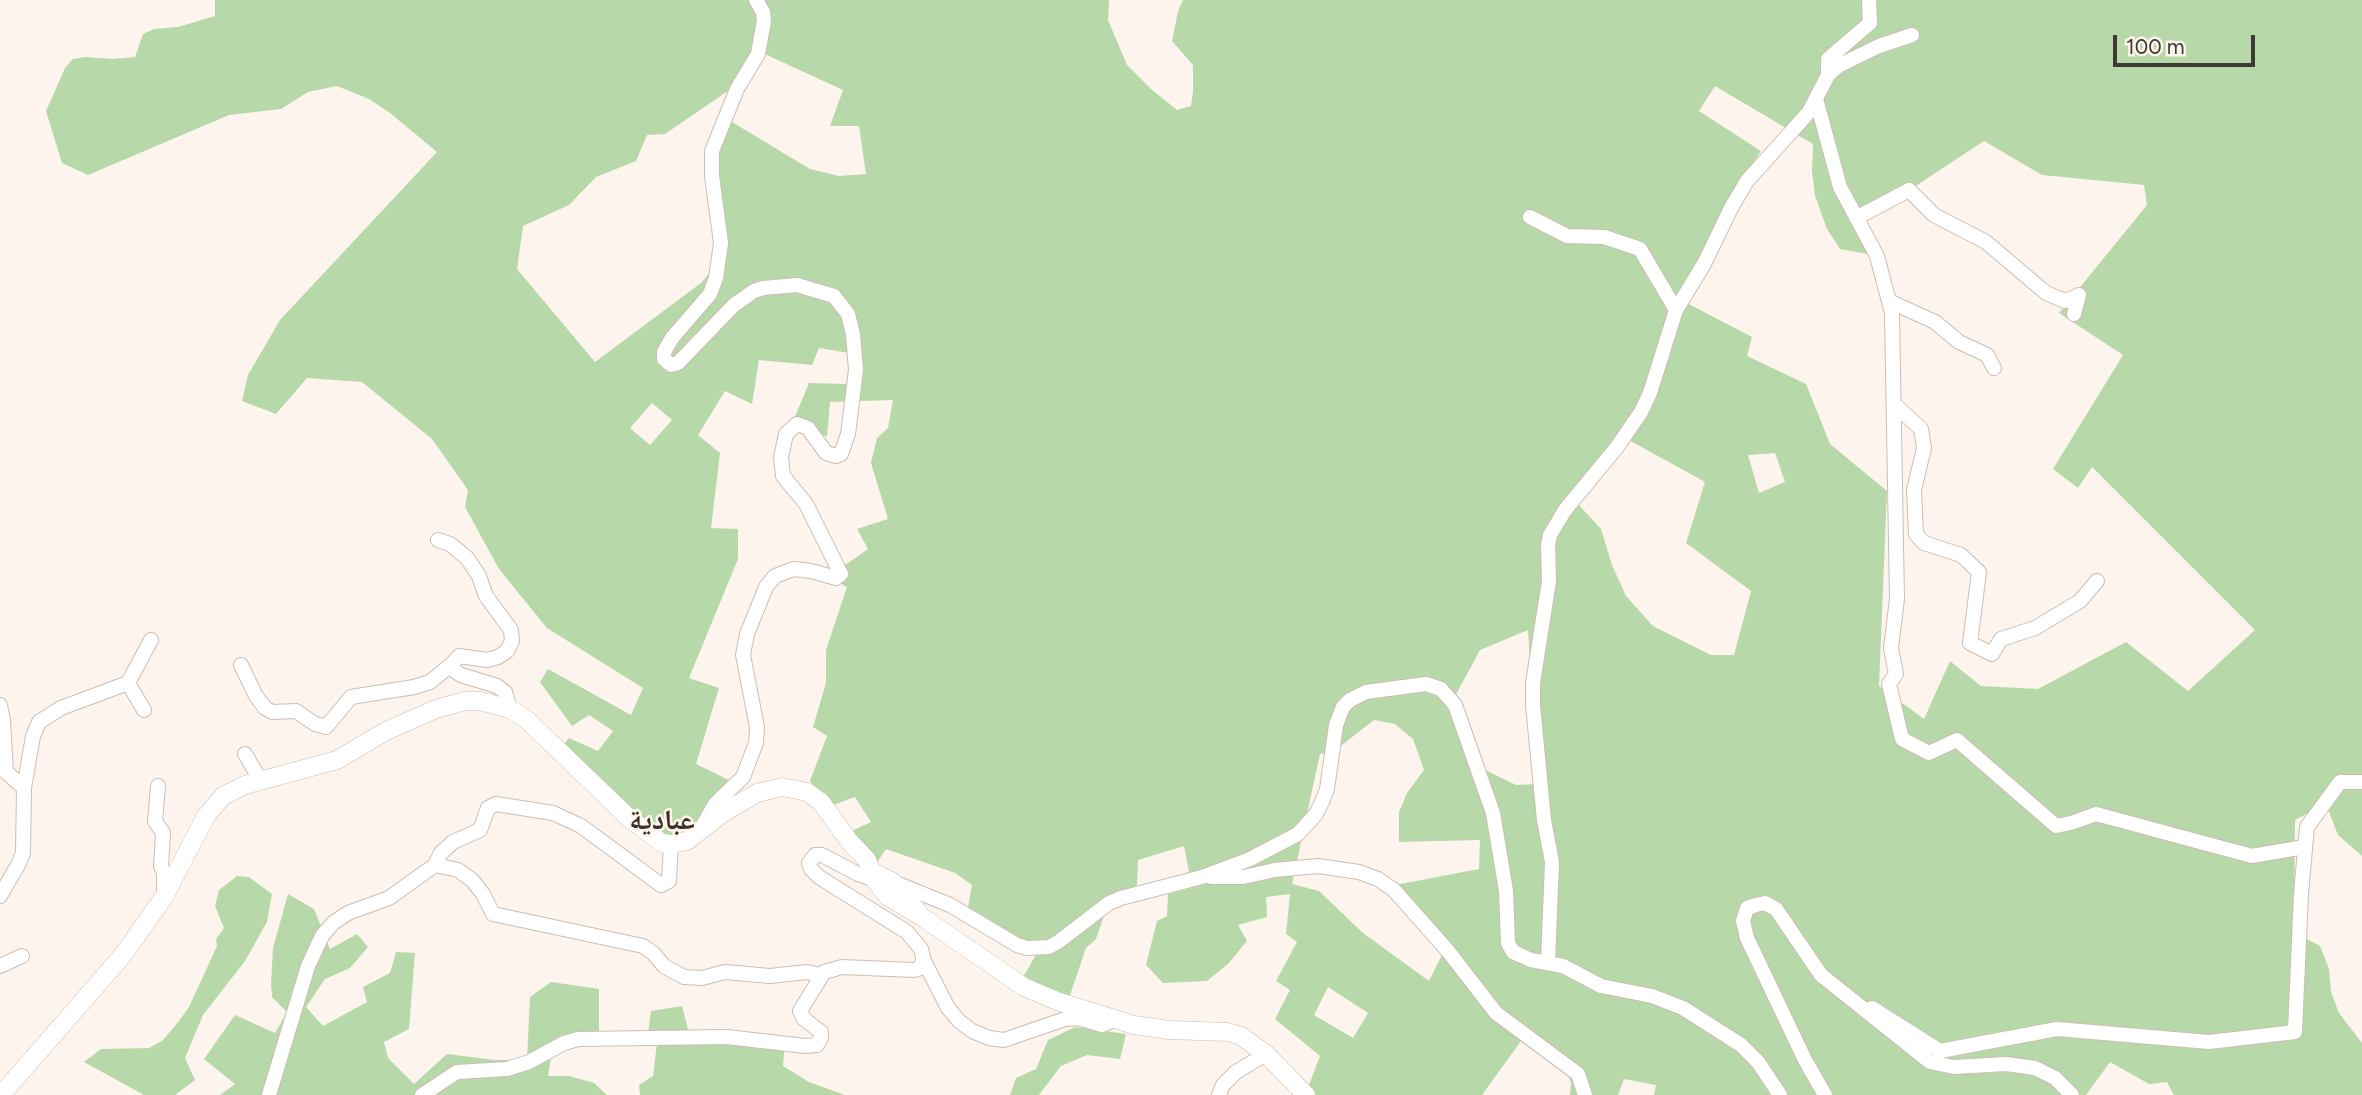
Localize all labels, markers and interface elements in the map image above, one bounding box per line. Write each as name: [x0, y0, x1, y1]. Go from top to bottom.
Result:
scale bar: [2117, 21, 2259, 65]
text: 100 m: [2126, 34, 2185, 59]
district label: عبادية: [629, 804, 695, 838]

